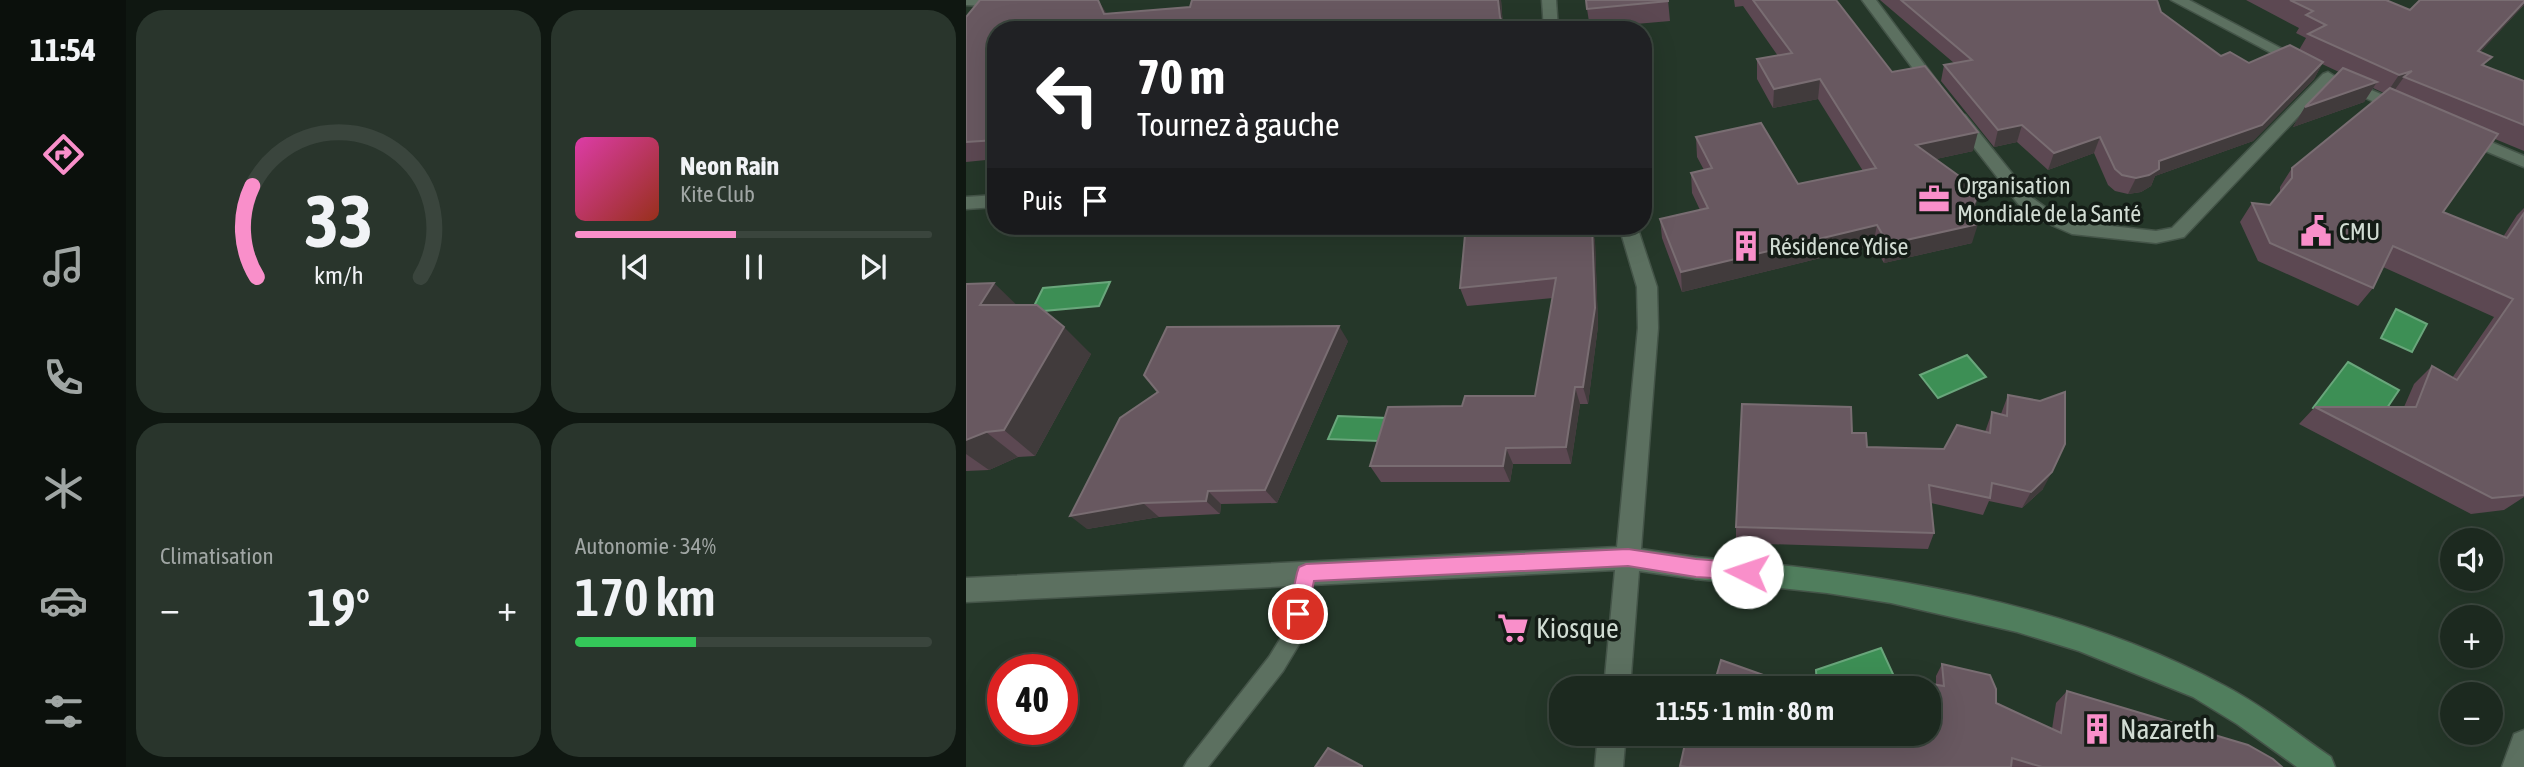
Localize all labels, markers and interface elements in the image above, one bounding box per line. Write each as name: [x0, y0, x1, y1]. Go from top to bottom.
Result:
text: 11:54: [30, 31, 96, 68]
text: 70 m: [1137, 48, 1225, 104]
icon: left: [1022, 49, 1113, 140]
text: Tournez à gauche: [1137, 106, 1340, 143]
icon: directions: [39, 130, 88, 179]
text: Neon Rain: [680, 151, 779, 181]
place label: Organisation Mondiale de la Santé: [1957, 172, 2141, 227]
text: 33: [304, 180, 373, 263]
text: Kite Club: [680, 181, 755, 207]
icon: arrive: [1076, 182, 1114, 220]
office icon: Organisation Mondiale de la Santé: [1917, 182, 1951, 216]
text: Puis: [1022, 186, 1062, 216]
public building icon: CMU: [2299, 214, 2333, 248]
place label: CMU: [2339, 218, 2380, 245]
building icon: Résidence Ydise: [1729, 229, 1763, 263]
place label: Résidence Ydise: [1769, 233, 1908, 260]
icon: music: [39, 242, 88, 291]
icon: previous: [616, 248, 654, 286]
icon: pause: [735, 248, 773, 286]
icon: next: [854, 248, 892, 286]
text: km/h: [314, 261, 363, 289]
icon: phone: [39, 353, 88, 402]
icon: climate: [39, 464, 88, 513]
map controls: [2440, 528, 2503, 745]
button: sound: [2440, 528, 2503, 591]
text: Autonomie · 34%: [575, 533, 716, 559]
position arrow: [1710, 535, 1784, 609]
text: Climatisation: [160, 543, 274, 569]
text: 170 km: [575, 567, 716, 627]
icon: car: [39, 576, 88, 625]
text: 19°: [307, 577, 370, 637]
pin: [1268, 584, 1328, 644]
text: −: [160, 586, 180, 629]
text: +: [497, 586, 517, 629]
icon: arrive: [1279, 595, 1317, 633]
button: +: [2440, 605, 2503, 668]
supermarket icon: Kiosque: [1496, 611, 1530, 645]
place label: Kiosque: [1536, 612, 1619, 644]
speed limit sign: 40: [987, 654, 1078, 745]
button: −: [2440, 682, 2503, 745]
icon: filters: [39, 687, 88, 736]
text: 11:55 · 1 min · 80 m: [1656, 696, 1834, 726]
building icon: Nazareth: [2080, 712, 2114, 746]
place label: Nazareth: [2120, 713, 2215, 745]

